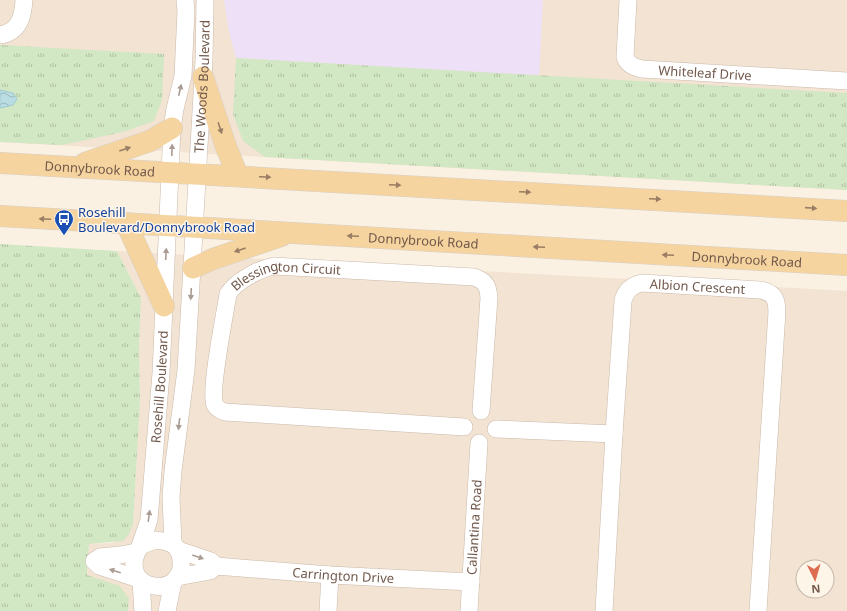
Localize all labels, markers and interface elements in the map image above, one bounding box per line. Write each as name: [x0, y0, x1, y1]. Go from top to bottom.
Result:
street label: The Woods Boulevard: [190, 20, 214, 153]
street label: Whiteleaf Drive: [658, 61, 752, 84]
one-way arrow: [177, 84, 183, 96]
one-way arrow: [217, 122, 223, 134]
one-way arrow: [169, 143, 175, 156]
one-way arrow: [120, 146, 132, 152]
street label: Donnybrook Road: [44, 157, 156, 181]
one-way arrow: [259, 174, 271, 181]
one-way arrow: [389, 181, 401, 188]
one-way arrow: [519, 189, 532, 195]
one-way arrow: [649, 196, 661, 203]
place label: Rosehill Boulevard/Donnybrook Road: [78, 203, 255, 236]
one-way arrow: [805, 205, 817, 212]
bus stop icon: Rosehill Boulevard/Donnybrook Road: [53, 208, 75, 236]
one-way arrow: [38, 216, 51, 222]
street label: Donnybrook Road: [368, 228, 479, 253]
one-way arrow: [347, 233, 359, 240]
one-way arrow: [533, 244, 545, 251]
one-way arrow: [234, 247, 246, 253]
street label: Donnybrook Road: [691, 247, 802, 271]
one-way arrow: [163, 248, 170, 261]
one-way arrow: [662, 251, 674, 258]
street label: Blessington Circuit: [227, 256, 342, 295]
street label: Albion Crescent: [649, 274, 746, 298]
one-way arrow: [188, 288, 195, 300]
street label: Rosehill Boulevard: [146, 330, 172, 444]
one-way arrow: [176, 418, 182, 430]
street label: Callantina Road: [462, 479, 486, 575]
one-way arrow: [146, 509, 152, 522]
one-way arrow: [193, 554, 205, 560]
north arrow: [795, 559, 835, 599]
street label: Carrington Drive: [292, 563, 395, 587]
one-way arrow: [109, 568, 121, 574]
text: N: [811, 582, 821, 597]

